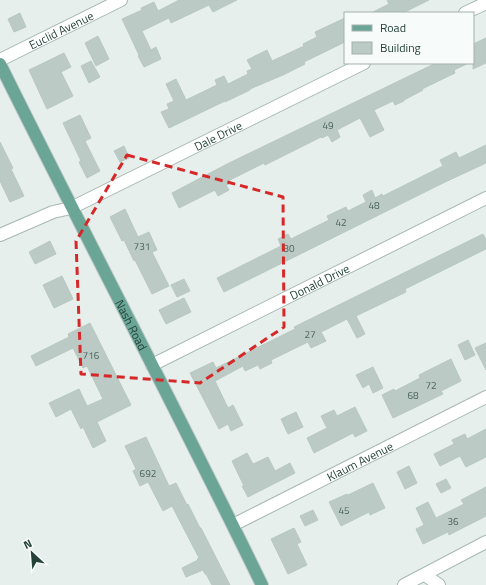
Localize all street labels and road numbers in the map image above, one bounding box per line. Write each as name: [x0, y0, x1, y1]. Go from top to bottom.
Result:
street label: Euclid Avenue: [25, 6, 97, 54]
street label: Dale Drive: [190, 115, 245, 155]
street label: Donald Drive: [286, 258, 352, 304]
street label: Nash Road: [111, 296, 153, 353]
street label: Klaum Avenue: [323, 436, 396, 486]

